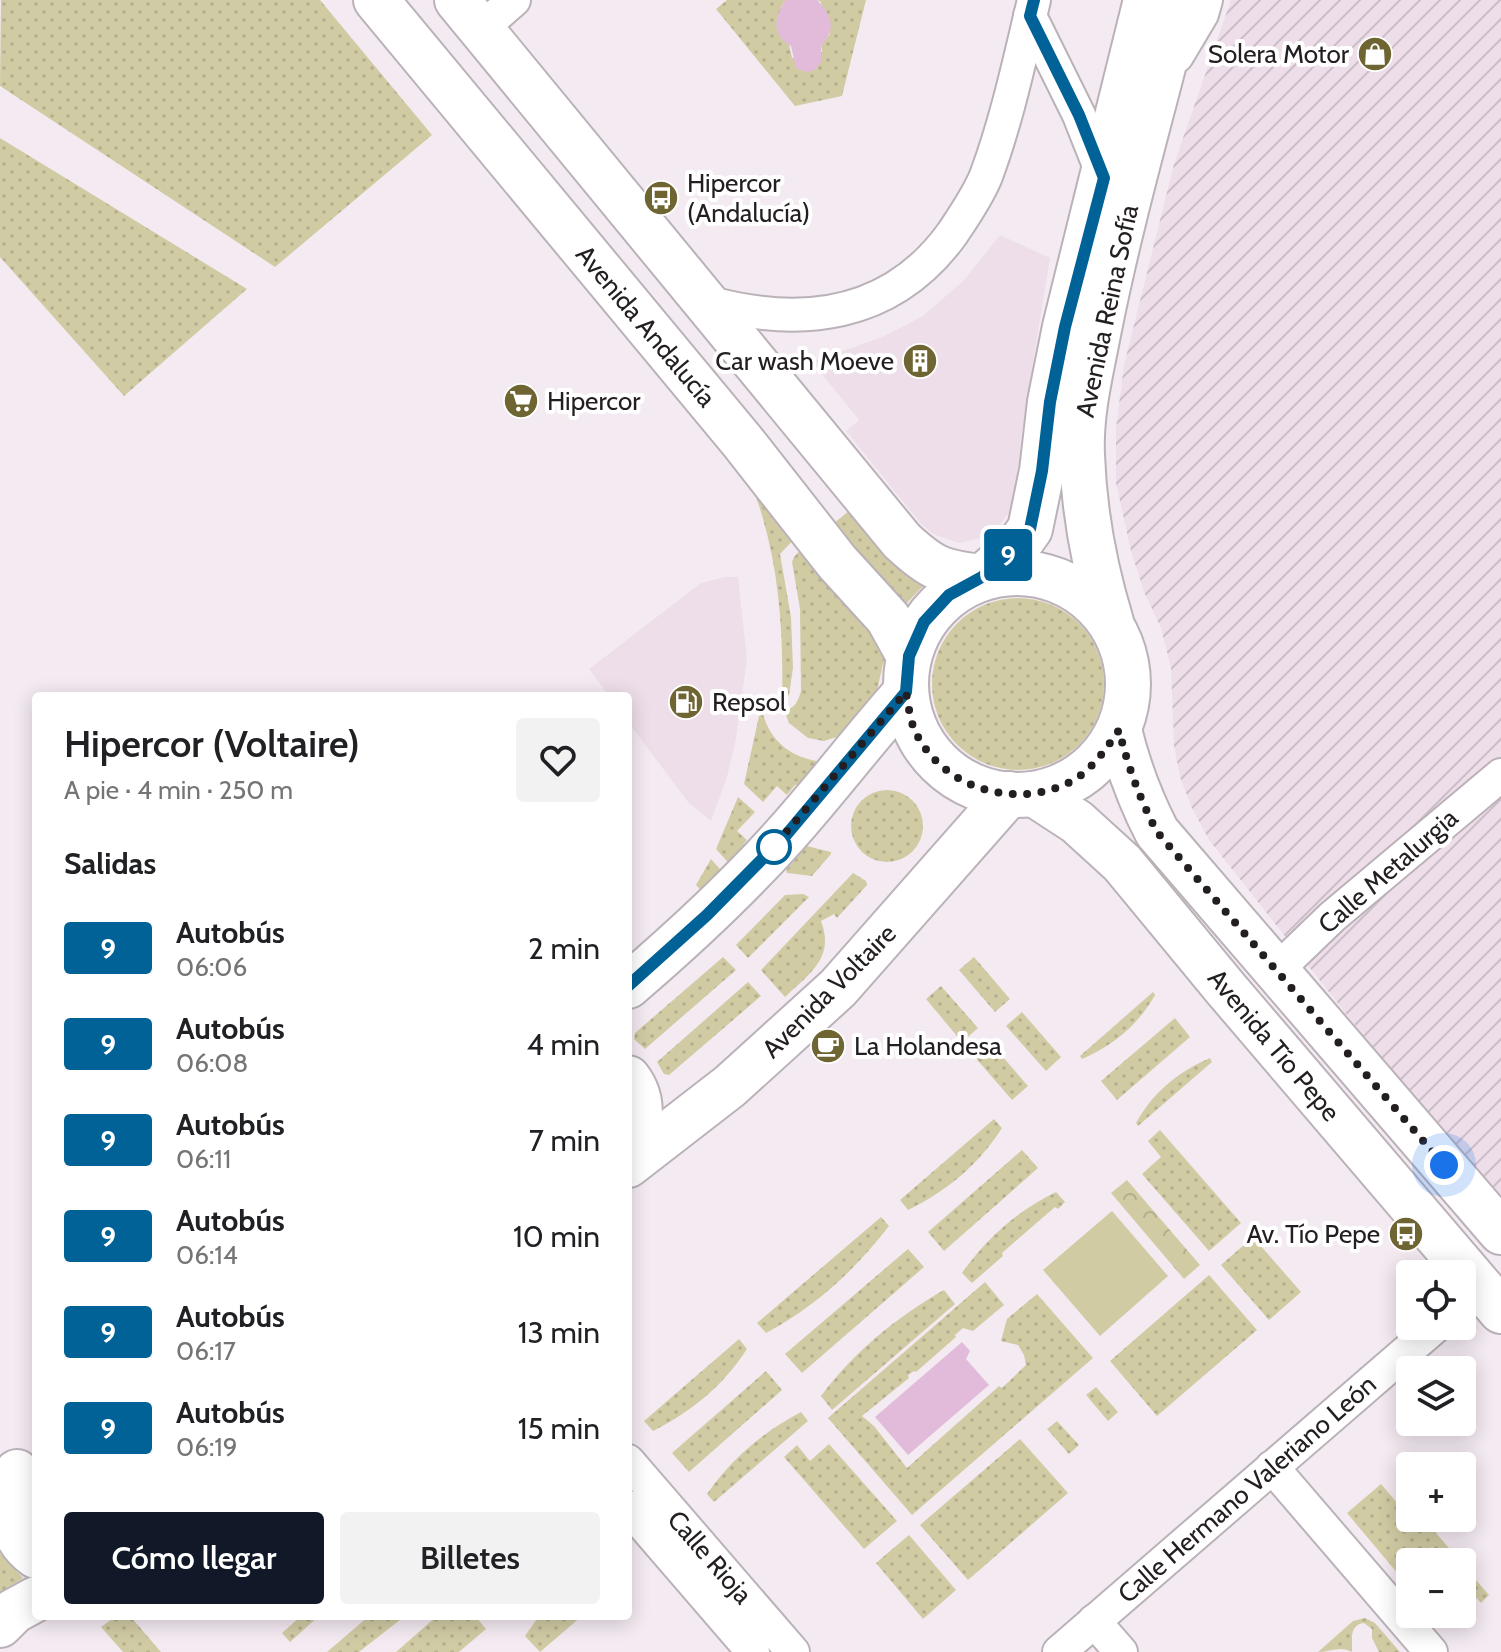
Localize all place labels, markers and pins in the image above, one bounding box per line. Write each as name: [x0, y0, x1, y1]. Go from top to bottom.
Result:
shop icon: Solera Motor: [1356, 35, 1394, 73]
place label: Solera Motor: [1208, 38, 1350, 70]
place label: Hipercor (Andalucía): [687, 167, 810, 229]
bus stop icon: Hipercor (Andalucía): [642, 179, 680, 217]
building icon: Car wash Moeve: [901, 342, 939, 380]
place label: Car wash Moeve: [715, 345, 894, 377]
supermarket icon: Hipercor: [502, 382, 540, 420]
place label: Hipercor: [547, 385, 641, 417]
fuel station icon: Repsol: [667, 683, 705, 721]
place label: Repsol: [712, 686, 786, 718]
unlabelled marker: [757, 830, 791, 864]
cafe icon: La Holandesa: [809, 1027, 847, 1065]
place label: La Holandesa: [854, 1030, 1002, 1062]
bus stop icon: Av. Tío Pepe: [1387, 1215, 1425, 1253]
place label: Av. Tío Pepe: [1246, 1218, 1380, 1250]

